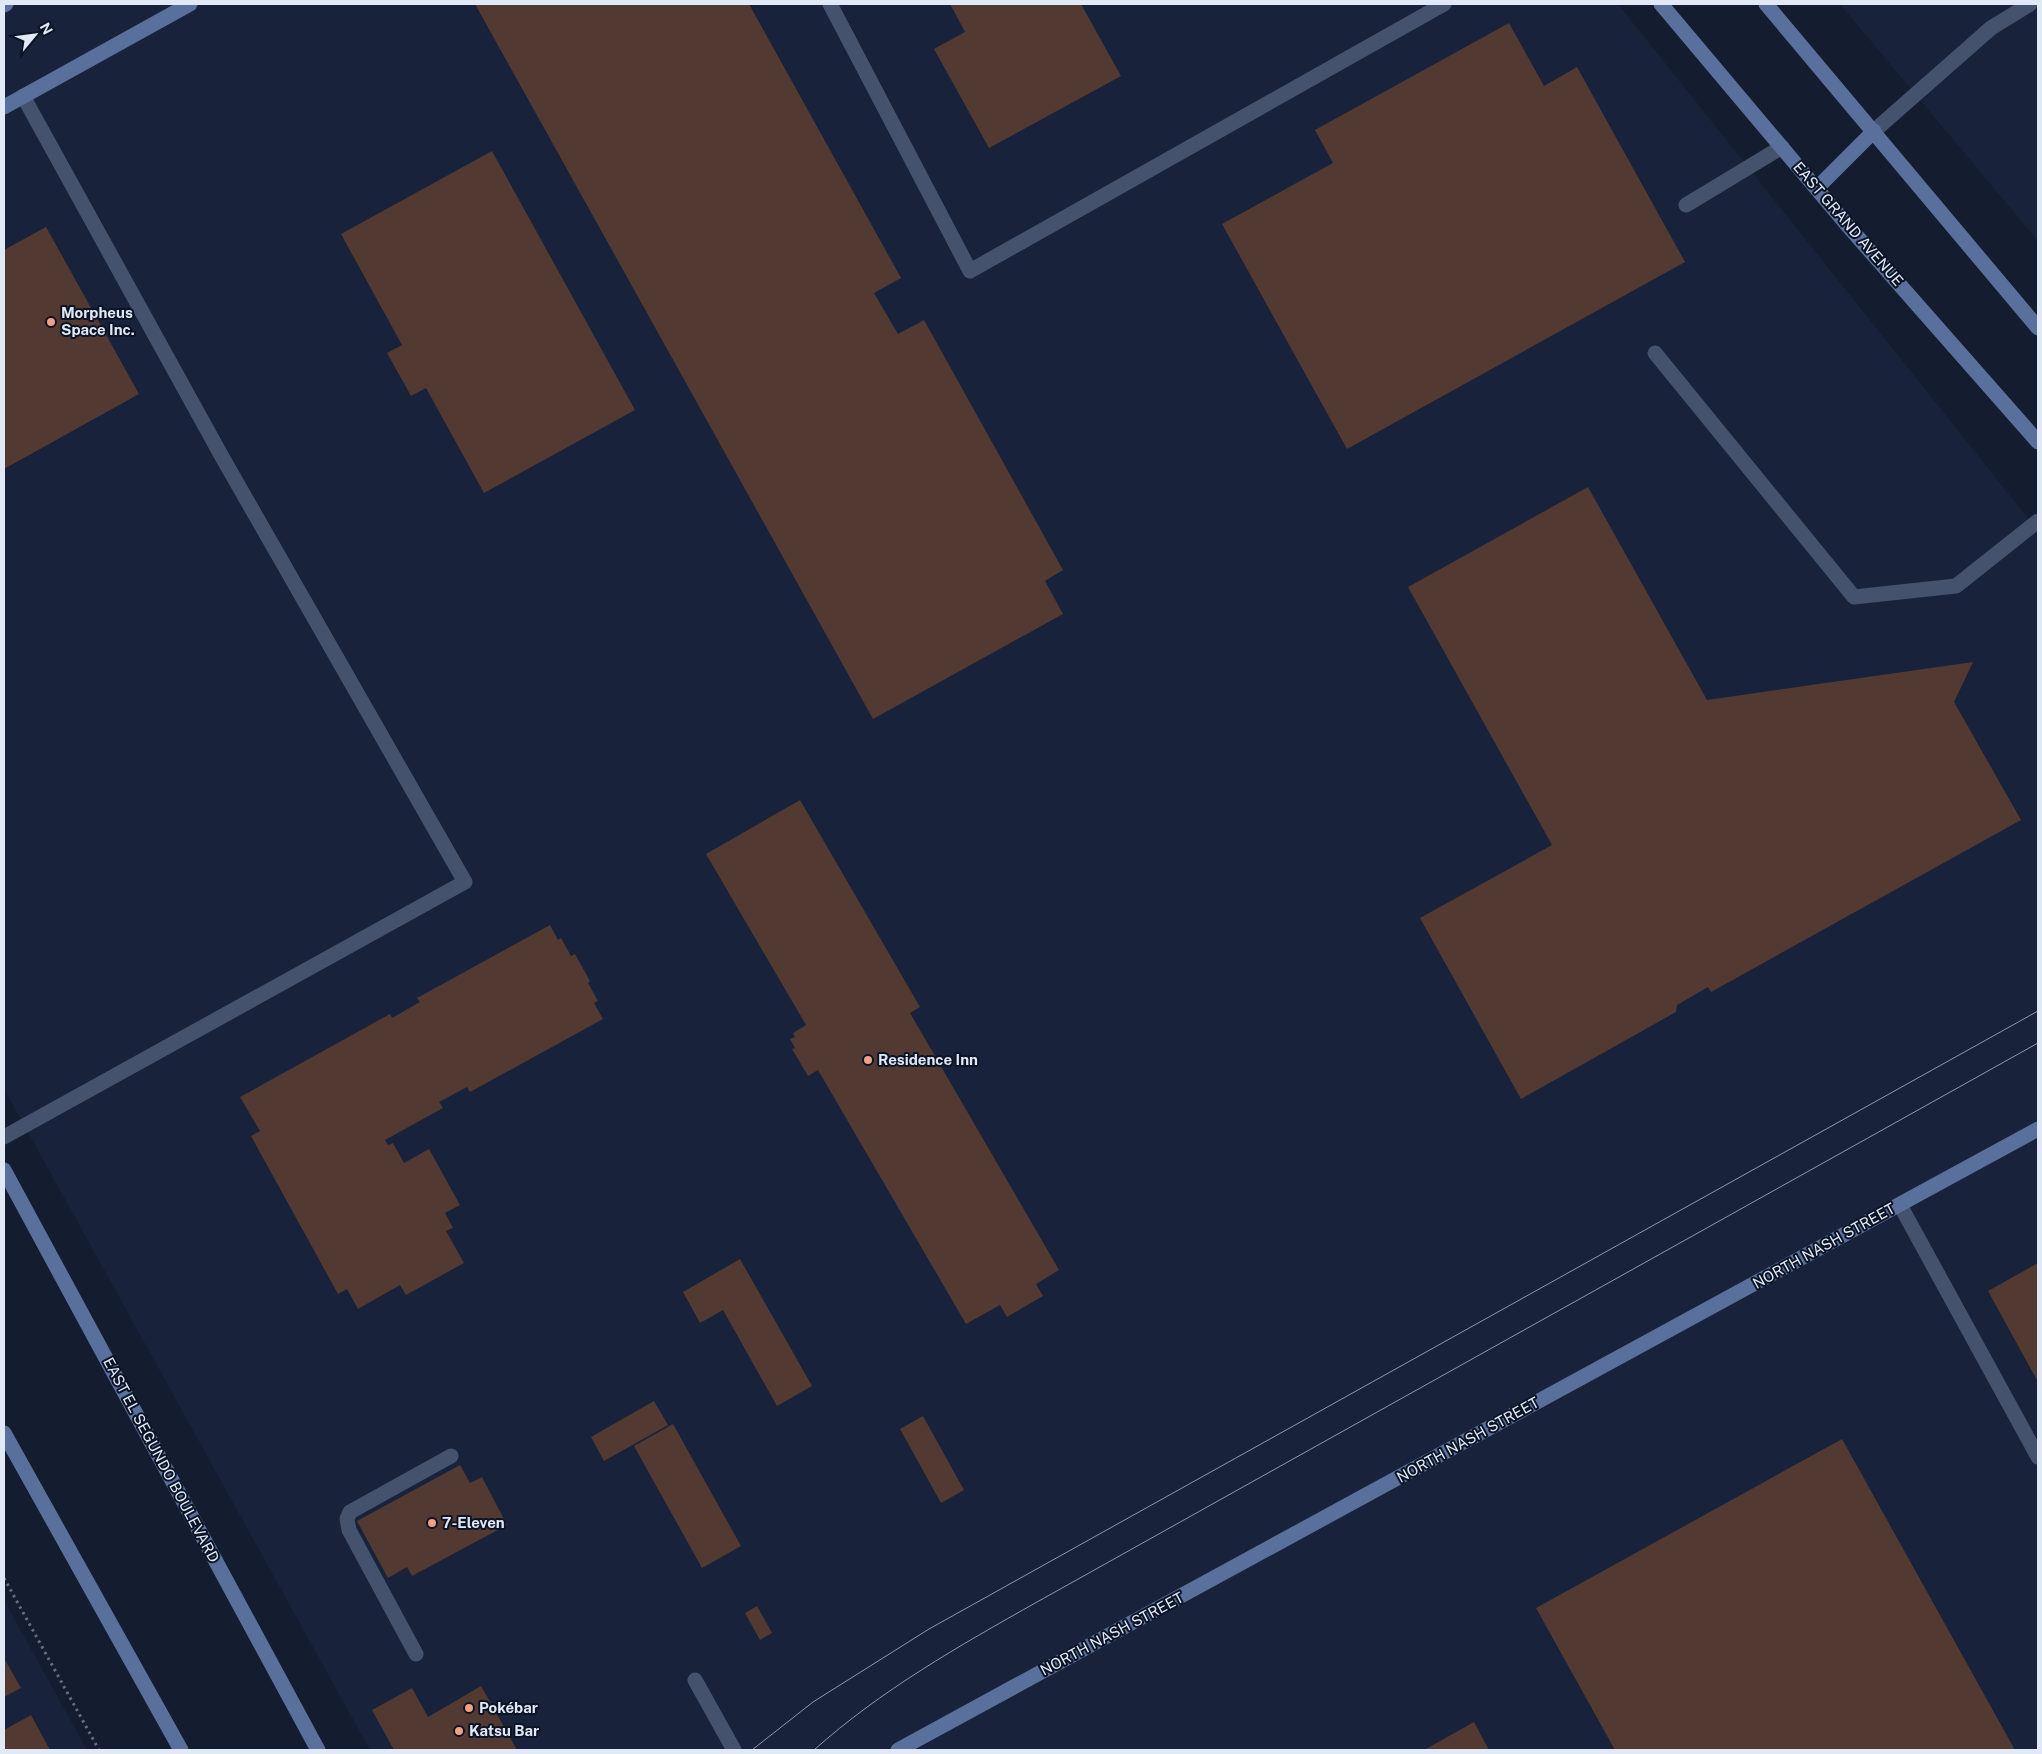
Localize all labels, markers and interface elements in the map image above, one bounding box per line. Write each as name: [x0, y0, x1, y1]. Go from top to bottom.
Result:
north arrow: [10, 10, 60, 60]
text: N: [37, 20, 56, 37]
street label: EAST GRAND AVENUE: [1790, 158, 1907, 289]
place label: Morpheus Space Inc.: [61, 304, 135, 338]
marker: Morpheus Space Inc.: [45, 316, 57, 328]
place label: Residence Inn: [878, 1051, 978, 1068]
marker: Residence Inn: [862, 1054, 874, 1066]
street label: NORTH NASH STREET: [1750, 1199, 1898, 1292]
street label: EAST EL SEGUNDO BOULEVARD: [100, 1354, 223, 1565]
street label: NORTH NASH STREET: [1394, 1393, 1542, 1486]
place label: 7-Eleven: [442, 1514, 505, 1531]
marker: 7-Eleven: [426, 1517, 438, 1529]
street label: NORTH NASH STREET: [1037, 1588, 1186, 1679]
place label: Pokébar: [479, 1699, 538, 1716]
marker: Pokébar: [463, 1702, 475, 1714]
place label: Katsu Bar: [469, 1722, 539, 1739]
marker: Katsu Bar: [453, 1725, 465, 1737]

